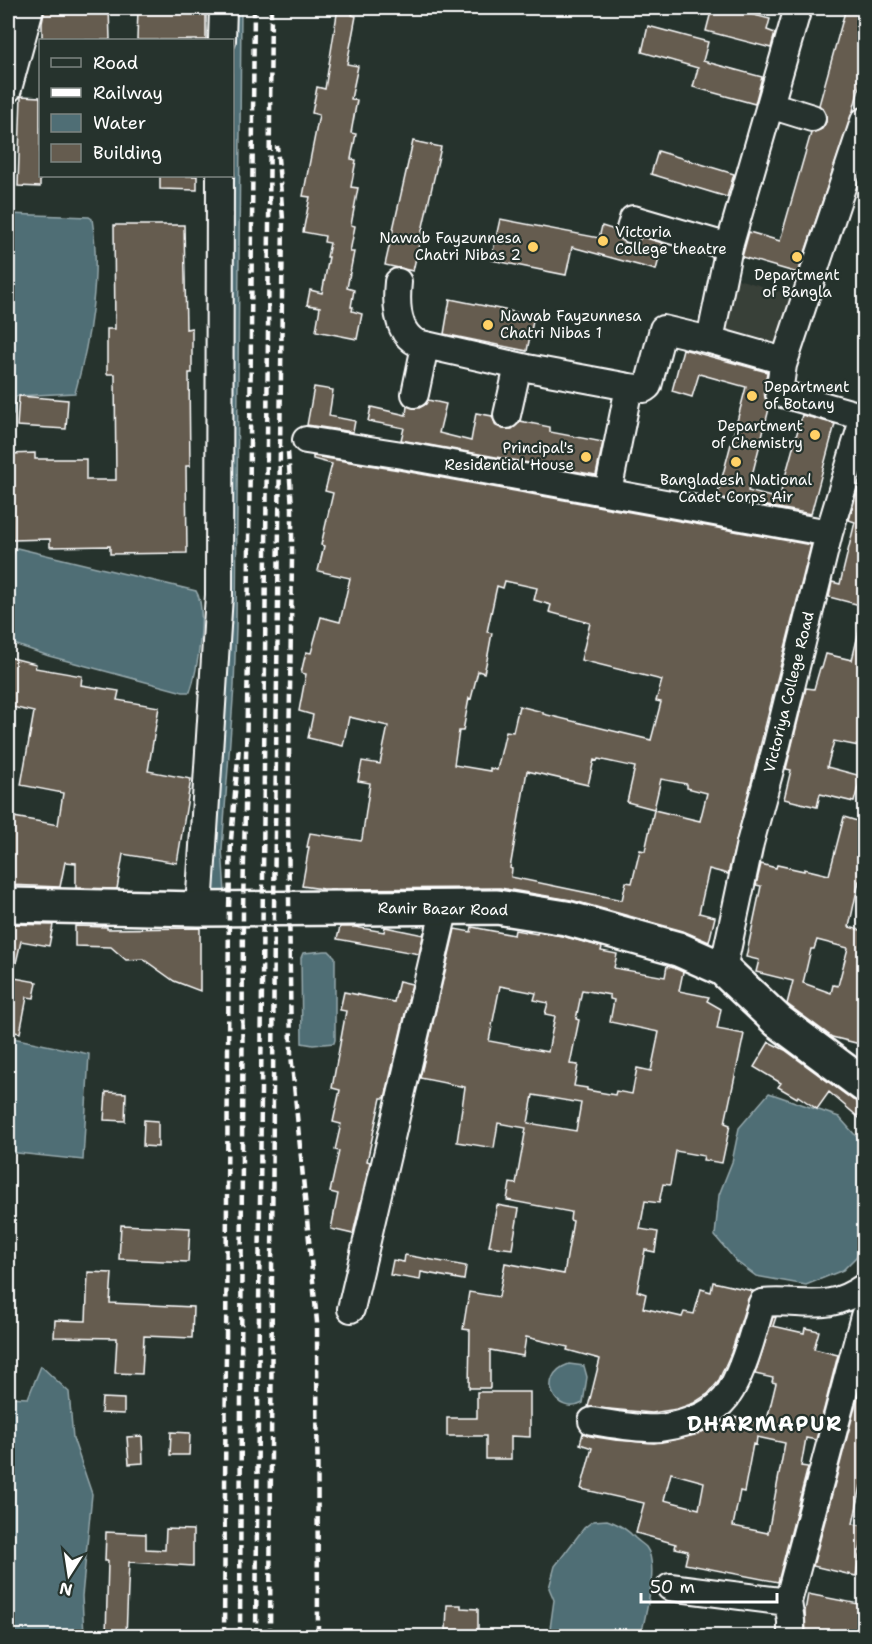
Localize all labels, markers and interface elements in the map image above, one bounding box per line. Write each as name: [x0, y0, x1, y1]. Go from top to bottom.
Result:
legend: [39, 39, 234, 177]
text: Road: [93, 51, 138, 75]
text: Railway: [93, 81, 163, 105]
text: Water: [93, 111, 146, 135]
text: Building: [93, 141, 162, 165]
place label: Victoria College theatre: [615, 222, 727, 259]
place label: Nawab Fayzunnesa Chatri Nibas 2: [379, 228, 522, 265]
marker: Victoria College theatre: [596, 234, 610, 248]
marker: Nawab Fayzunnesa Chatri Nibas 2: [526, 240, 540, 254]
marker: Department of Bangla: [790, 250, 804, 264]
place label: Department of Bangla: [754, 265, 840, 302]
place label: Nawab Fayzunnesa Chatri Nibas 1: [500, 306, 642, 343]
marker: Nawab Fayzunnesa Chatri Nibas 1: [481, 318, 495, 332]
place label: Department of Botany: [764, 377, 849, 414]
marker: Department of Botany: [745, 389, 759, 403]
place label: Department of Chemistry: [711, 416, 803, 453]
marker: Department of Chemistry: [808, 428, 822, 442]
place label: Principal's Residential House: [445, 438, 574, 475]
marker: Principal's Residential House: [579, 450, 593, 464]
marker: Bangladesh National Cadet Corps Air: [729, 455, 743, 469]
place label: Bangladesh National Cadet Corps Air: [660, 470, 812, 507]
street label: Victoriya College Road: [759, 609, 819, 775]
street label: Ranir Bazar Road: [378, 898, 509, 920]
district label: DHARMAPUR: [687, 1410, 843, 1438]
north arrow: [39, 1545, 99, 1605]
scale bar: [641, 1566, 778, 1604]
text: 50 m: [650, 1575, 695, 1599]
text: N: [58, 1578, 74, 1601]

